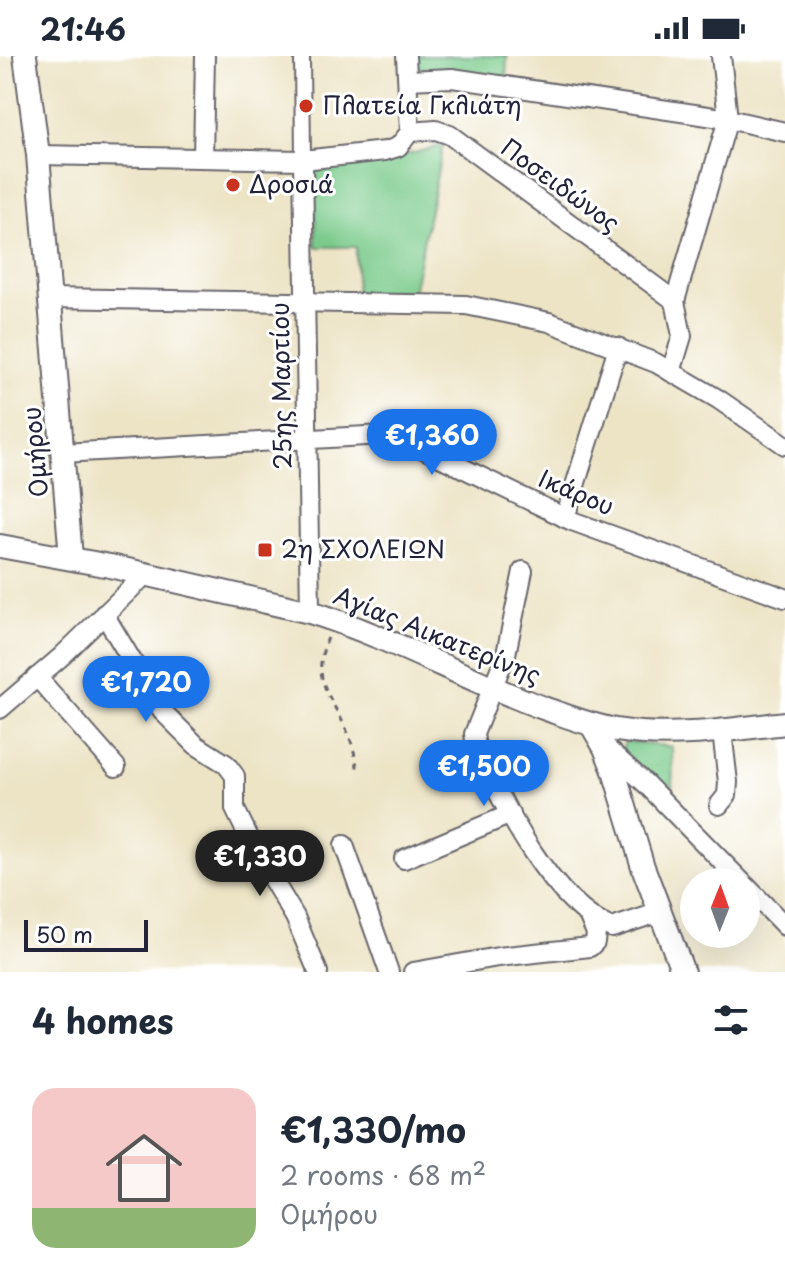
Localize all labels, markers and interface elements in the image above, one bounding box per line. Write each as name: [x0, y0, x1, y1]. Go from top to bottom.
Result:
text: 21:46: [40, 6, 126, 51]
place label: Πλατεία Γκλιάτη: [322, 86, 522, 122]
marker: Πλατεία Γκλιάτη: [297, 97, 315, 115]
street label: Ποσειδώνος: [494, 129, 628, 240]
place label: Δροσιά: [249, 165, 334, 201]
marker: Δροσιά: [224, 176, 242, 194]
street label: 25ης Μαρτίου: [261, 302, 299, 470]
street label: Ομήρου: [12, 406, 56, 499]
pin: €1,360: [367, 409, 497, 477]
text: €1,360: [385, 415, 479, 454]
street label: Ικάρου: [533, 459, 620, 523]
place label: 2η ΣΧΟΛΕΙΩΝ: [281, 530, 445, 566]
marker: 2η ΣΧΟΛΕΙΩΝ: [256, 541, 274, 559]
street label: Αγίας Αικατερίνης: [329, 576, 547, 692]
pin: €1,720: [81, 656, 211, 724]
text: €1,720: [101, 662, 191, 701]
pin: €1,500: [419, 740, 549, 808]
text: €1,500: [437, 746, 531, 785]
pin: €1,330: [195, 830, 325, 898]
text: €1,330: [213, 836, 307, 875]
north arrow: [680, 868, 760, 948]
map controls: [680, 868, 760, 948]
scale bar: [24, 916, 148, 952]
text: 50 m: [36, 917, 93, 950]
text: 4 homes: [32, 994, 174, 1046]
icon: filters: [709, 998, 753, 1042]
text: €1,330/mo: [280, 1103, 466, 1155]
icon: home: [96, 1120, 192, 1216]
text: 2 rooms · 68 m²: [280, 1155, 486, 1194]
text: Ομήρου: [280, 1194, 378, 1233]

